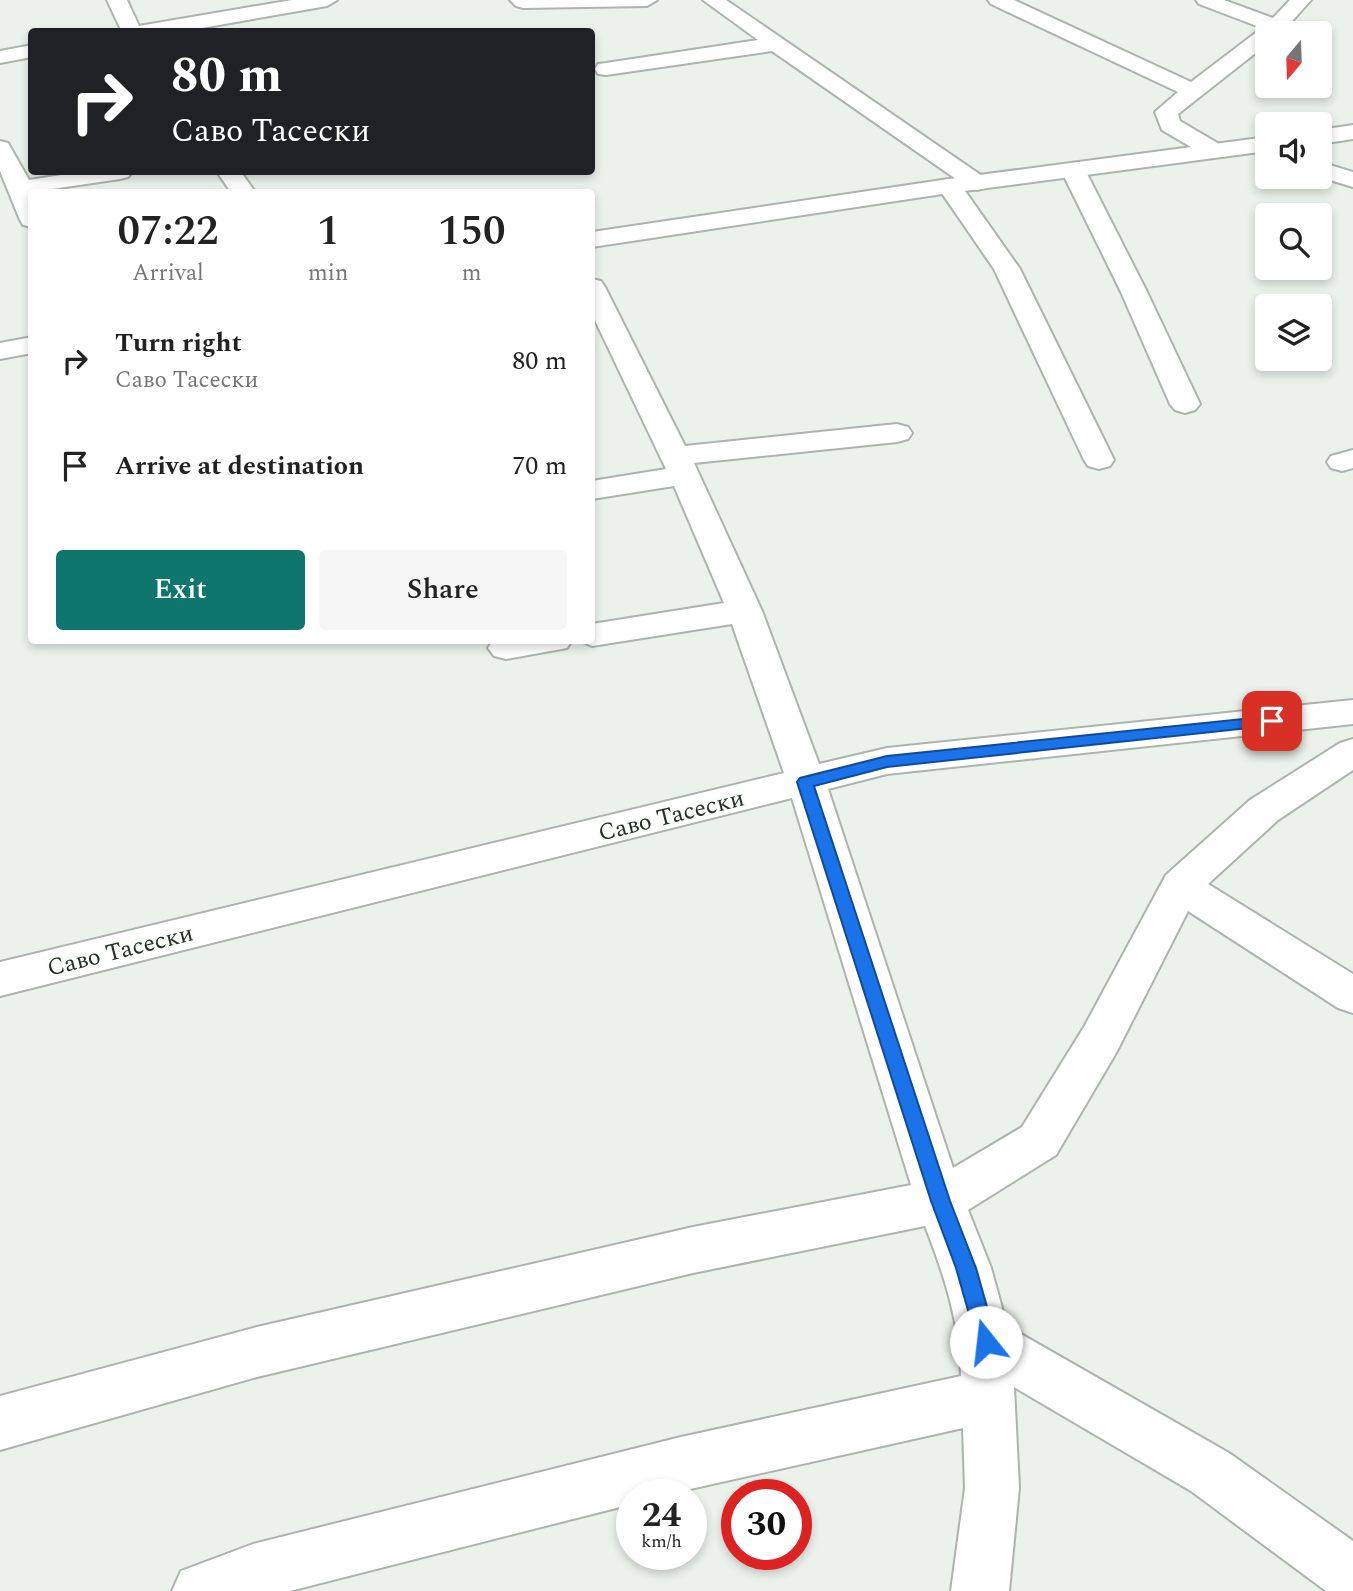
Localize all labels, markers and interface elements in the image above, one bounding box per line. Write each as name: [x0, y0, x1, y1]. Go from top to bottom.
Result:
north arrow: [1255, 21, 1332, 98]
map controls: [1255, 21, 1332, 371]
text: 80 m: [171, 39, 282, 114]
icon: right: [56, 56, 147, 147]
text: Саво Тасески: [171, 107, 370, 156]
button: sound: [1255, 112, 1332, 189]
text: 07:22: [118, 200, 219, 263]
text: 1: [317, 200, 339, 263]
text: 150: [438, 200, 505, 263]
button: search: [1255, 203, 1332, 280]
text: Arrival: [132, 256, 204, 291]
text: min: [308, 256, 348, 291]
text: m: [462, 256, 482, 291]
button: layers: [1255, 294, 1332, 371]
text: Turn right: [115, 323, 242, 363]
text: 80 m: [512, 341, 567, 381]
icon: right: [56, 342, 94, 380]
text: Саво Тасески: [115, 363, 258, 398]
text: Arrive at destination: [115, 446, 364, 486]
text: 70 m: [512, 446, 567, 486]
icon: arrive: [56, 447, 94, 485]
button: Exit: [56, 550, 305, 630]
button: Share: [319, 550, 567, 630]
pin: [1242, 691, 1302, 751]
icon: arrive: [1253, 702, 1291, 740]
street label: Саво Тасески: [594, 780, 748, 852]
street label: Саво Тасески: [43, 915, 197, 987]
position arrow: [949, 1305, 1023, 1379]
speed limit sign: 30: [721, 1479, 812, 1570]
text: 24: [642, 1489, 681, 1542]
text: km/h: [641, 1528, 682, 1555]

